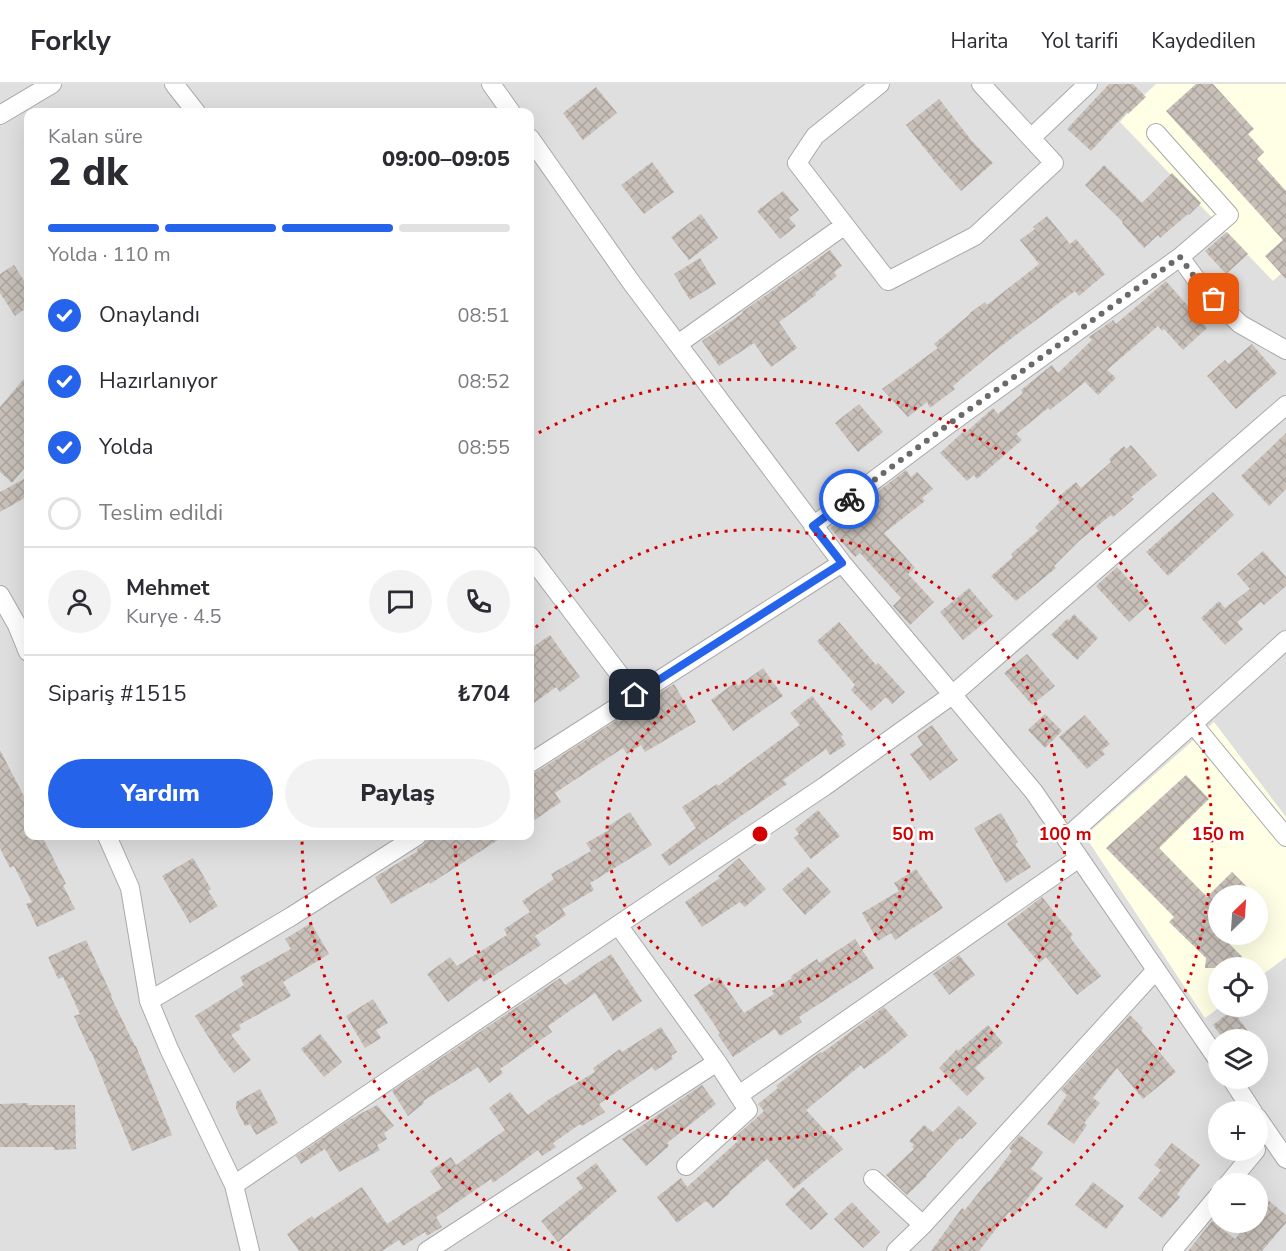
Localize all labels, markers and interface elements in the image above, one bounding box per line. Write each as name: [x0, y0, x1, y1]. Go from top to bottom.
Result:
text: Forkly: [30, 22, 111, 60]
text: Harita: [950, 27, 1008, 55]
text: Yol tarifi: [1041, 27, 1118, 55]
text: Kaydedilen: [1151, 27, 1256, 55]
text: Kalan süre: [48, 123, 143, 150]
text: 09:00–09:05: [382, 144, 510, 174]
text: 2 dk: [48, 146, 128, 199]
text: Yolda · 110 m: [48, 241, 171, 268]
pin: [1188, 273, 1239, 324]
icon: bag: [1197, 282, 1230, 315]
icon: check: [48, 299, 81, 332]
text: Onaylandı: [99, 300, 200, 330]
text: 08:51: [457, 302, 510, 329]
icon: check: [48, 365, 81, 398]
text: Hazırlanıyor: [99, 366, 218, 396]
text: 08:52: [457, 368, 510, 395]
icon: check: [48, 431, 81, 464]
text: Yolda: [99, 432, 154, 462]
text: 08:55: [457, 434, 510, 461]
courier: [819, 469, 879, 529]
icon: bike: [833, 483, 866, 516]
text: Teslim edildi: [99, 498, 223, 528]
button: person: [48, 570, 111, 633]
button: chat: [369, 570, 432, 633]
button: phone: [447, 570, 510, 633]
text: Mehmet: [126, 573, 210, 603]
text: Kurye · 4.5: [126, 603, 221, 630]
pin: [609, 669, 660, 720]
icon: home: [618, 678, 651, 711]
text: Sipariş #1515: [48, 679, 186, 709]
text: ₺704: [457, 679, 510, 709]
button: Yardım: [48, 759, 273, 828]
button: Paylaş: [285, 759, 510, 828]
text: 50 m: [892, 822, 934, 846]
text: 100 m: [1038, 822, 1092, 846]
text: 150 m: [1191, 822, 1245, 846]
centre of rings: [750, 824, 770, 844]
north arrow: [1208, 885, 1268, 945]
map controls: [1208, 885, 1268, 1233]
button: locate: [1208, 957, 1268, 1017]
button: layers: [1208, 1029, 1268, 1089]
button: +: [1208, 1101, 1268, 1161]
button: −: [1208, 1173, 1268, 1233]

